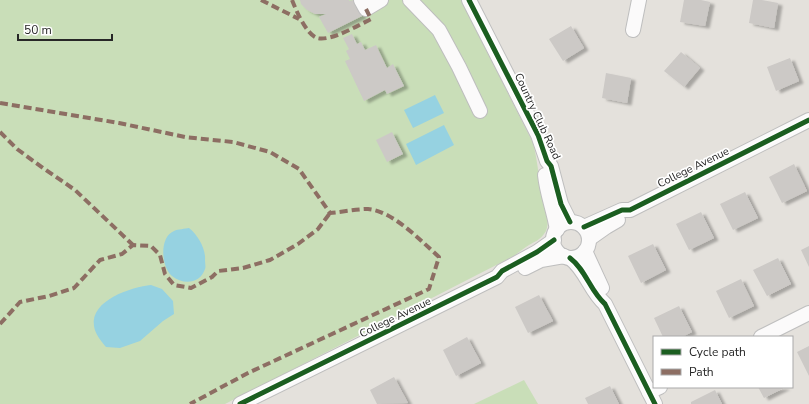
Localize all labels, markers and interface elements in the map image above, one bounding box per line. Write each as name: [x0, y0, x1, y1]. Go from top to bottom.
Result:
scale bar: [18, 16, 112, 42]
text: 50 m: [24, 22, 52, 38]
street label: Country Club Road: [511, 71, 564, 162]
street label: College Avenue: [655, 144, 732, 191]
street label: College Avenue: [357, 294, 434, 341]
legend: [653, 336, 793, 388]
text: Cycle path: [689, 344, 746, 360]
text: Path: [689, 364, 714, 380]

